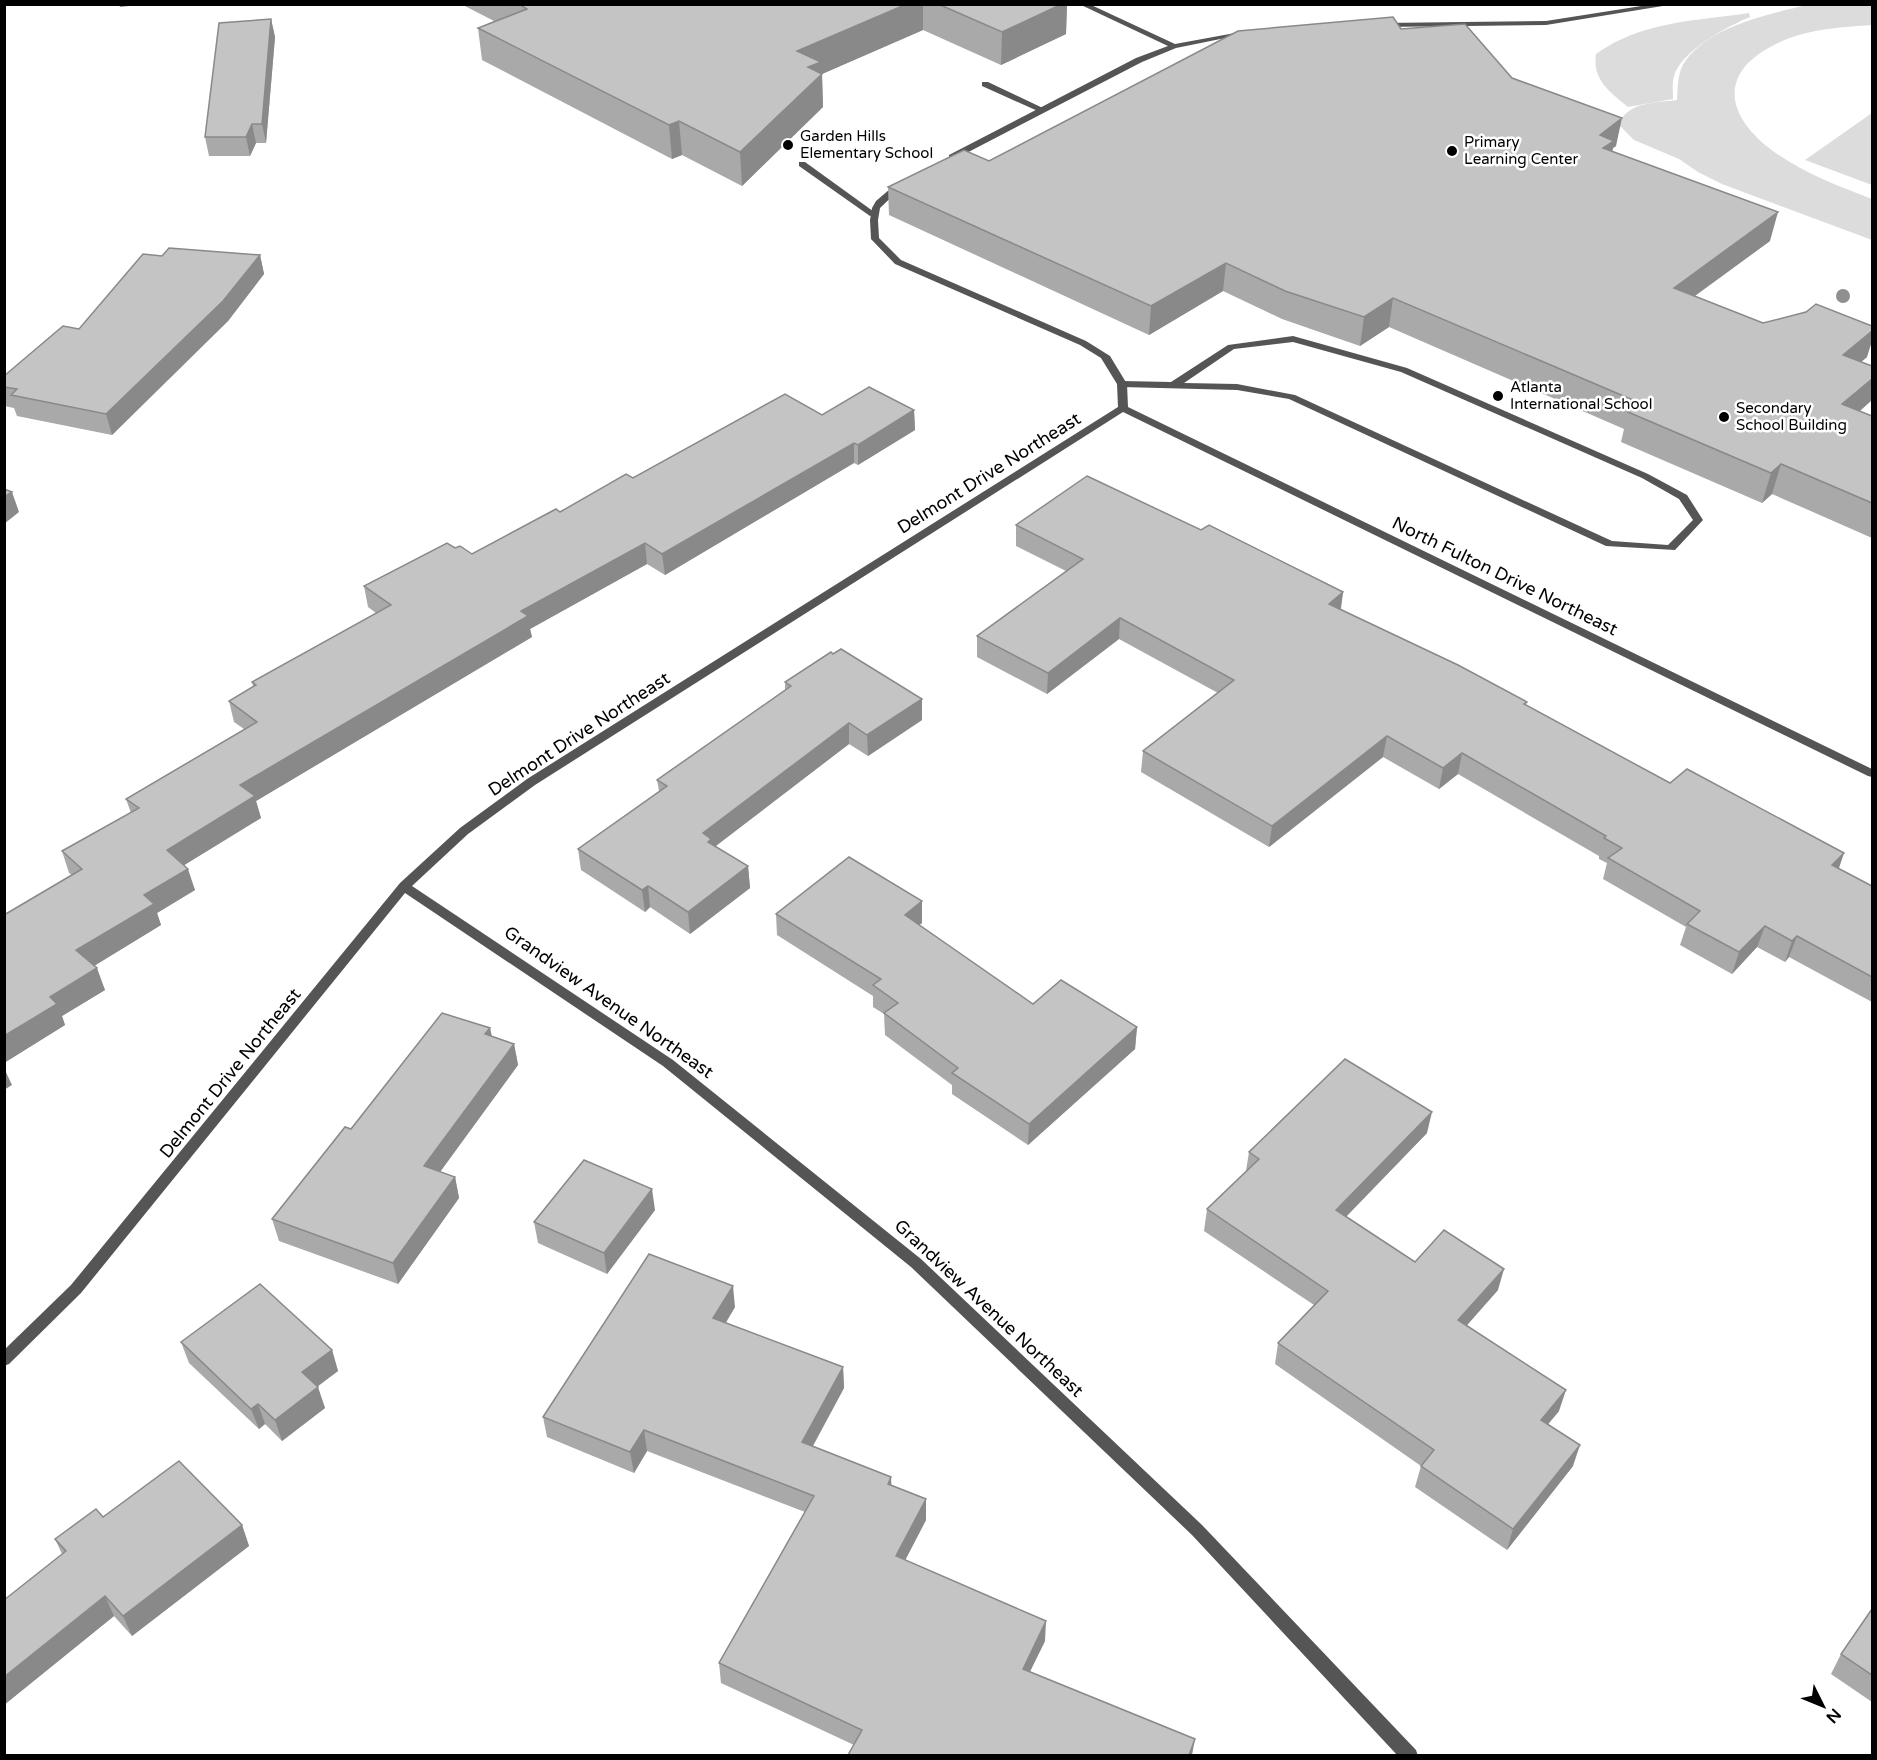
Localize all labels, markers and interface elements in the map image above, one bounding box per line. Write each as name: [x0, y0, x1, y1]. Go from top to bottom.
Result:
place label: Garden Hills Elementary School: [800, 127, 933, 162]
place label: Primary Learning Center: [1464, 133, 1578, 168]
marker: Garden Hills Elementary School: [781, 138, 795, 152]
marker: Primary Learning Center: [1445, 144, 1459, 158]
place label: Atlanta International School: [1510, 378, 1652, 413]
marker: Atlanta International School: [1491, 389, 1505, 403]
place label: Secondary School Building: [1736, 399, 1847, 434]
street label: Delmont Drive Northeast: [893, 407, 1085, 539]
marker: Secondary School Building: [1717, 410, 1731, 424]
street label: North Fulton Drive Northeast: [1389, 512, 1622, 640]
street label: Delmont Drive Northeast: [484, 667, 674, 801]
street label: Grandview Avenue Northeast: [500, 921, 718, 1083]
street label: Delmont Drive Northeast: [155, 984, 305, 1162]
street label: Grandview Avenue Northeast: [890, 1214, 1088, 1402]
north arrow: [1793, 1676, 1853, 1736]
text: N: [1822, 1704, 1845, 1727]

